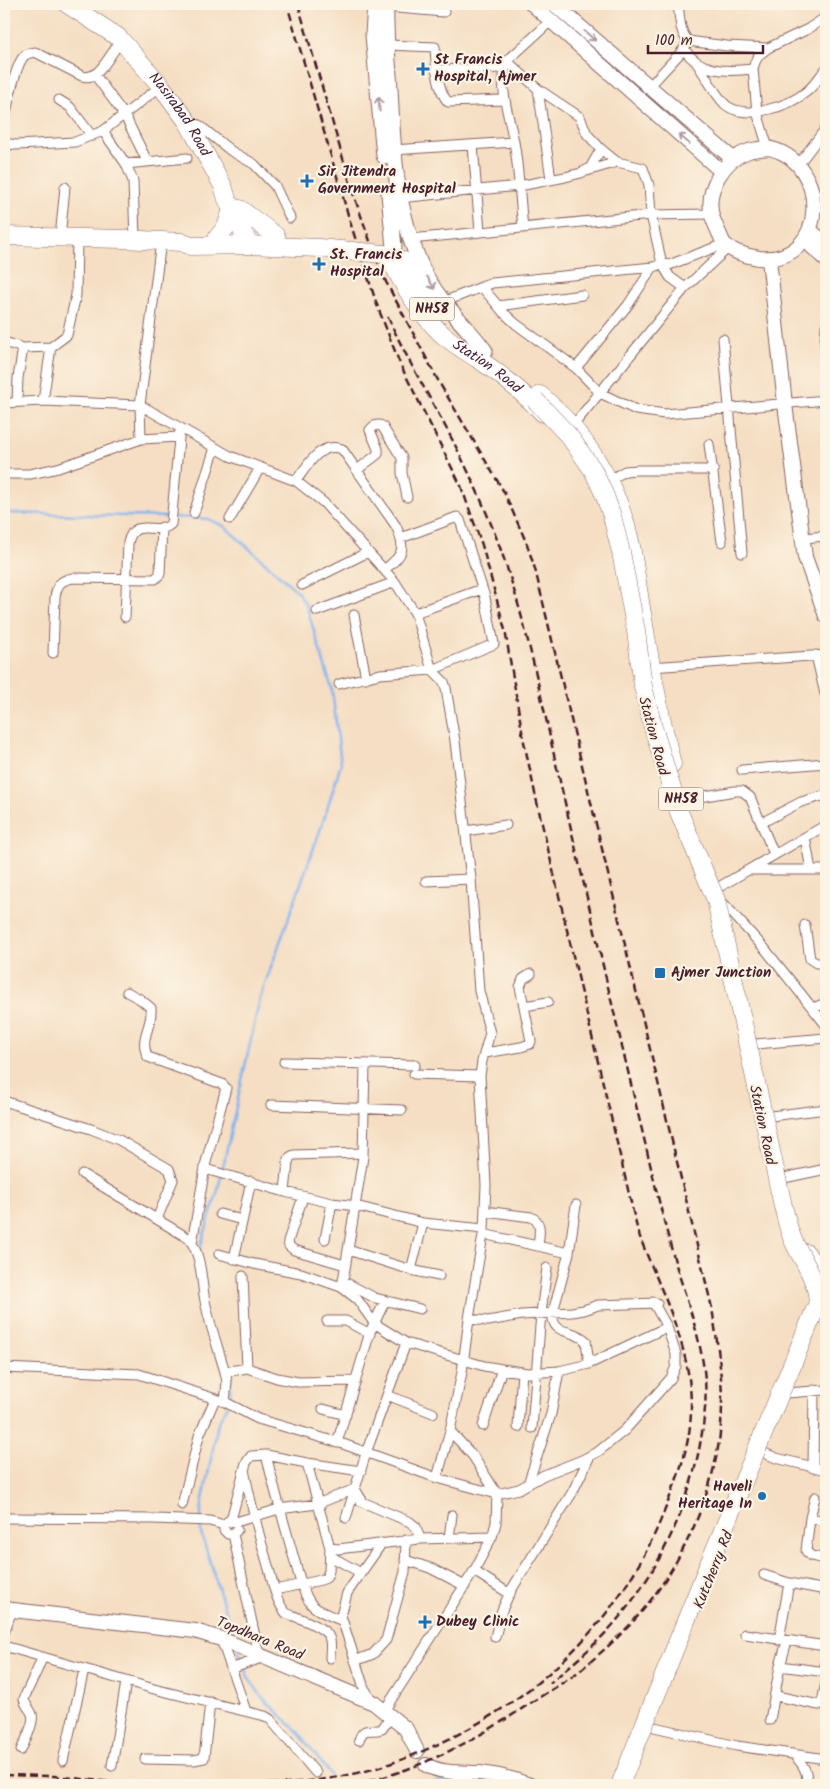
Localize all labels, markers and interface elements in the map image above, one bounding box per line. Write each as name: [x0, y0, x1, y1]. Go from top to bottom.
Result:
scale bar: [648, 22, 762, 54]
text: 100 m: [655, 29, 693, 53]
one-way arrow: [584, 30, 597, 41]
place label: St Francis Hospital, Ajmer: [434, 48, 537, 89]
marker: St Francis Hospital, Ajmer: [416, 62, 430, 76]
street label: Nasirabad Road: [142, 67, 217, 162]
one-way arrow: [374, 97, 384, 113]
one-way arrow: [678, 133, 691, 145]
place label: Sir Jitendra Government Hospital: [318, 160, 456, 201]
marker: Sir Jitendra Government Hospital: [300, 174, 314, 188]
place label: St. Francis Hospital: [330, 243, 402, 284]
marker: St. Francis Hospital: [312, 257, 326, 271]
one-way arrow: [426, 276, 436, 290]
road number: NH58: [410, 298, 454, 320]
street label: Station Road: [447, 334, 528, 400]
street label: Station Road: [631, 694, 675, 779]
road number: NH58: [658, 788, 704, 811]
place label: Ajmer Junction: [671, 961, 771, 985]
marker: Ajmer Junction: [653, 966, 667, 980]
street label: Station Road: [742, 1083, 782, 1168]
place label: Haveli Heritage In: [678, 1475, 753, 1516]
marker: Haveli Heritage In: [756, 1490, 768, 1502]
street label: Kutcherry Rd: [687, 1527, 741, 1613]
place label: Dubey Clinic: [436, 1610, 519, 1634]
street label: Topdhara Road: [213, 1611, 308, 1668]
marker: Dubey Clinic: [418, 1615, 432, 1629]

